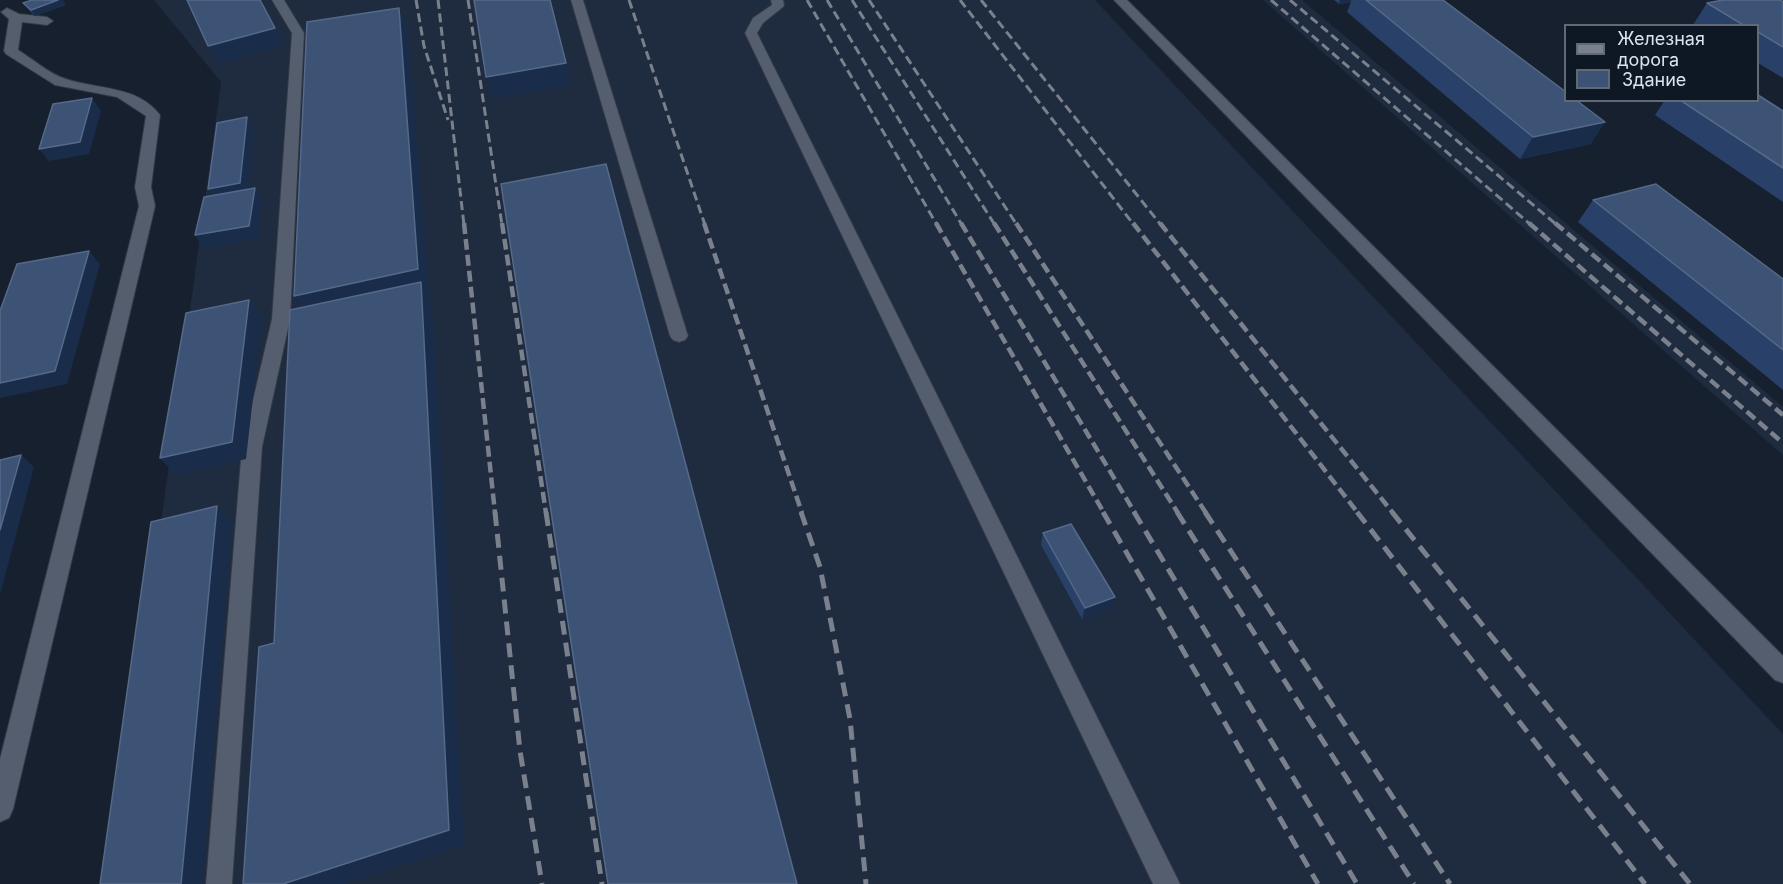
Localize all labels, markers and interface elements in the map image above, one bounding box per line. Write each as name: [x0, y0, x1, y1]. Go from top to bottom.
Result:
legend: [1564, 24, 1759, 102]
text: Железная дорога: [1617, 28, 1705, 70]
text: Здание: [1622, 69, 1686, 90]

